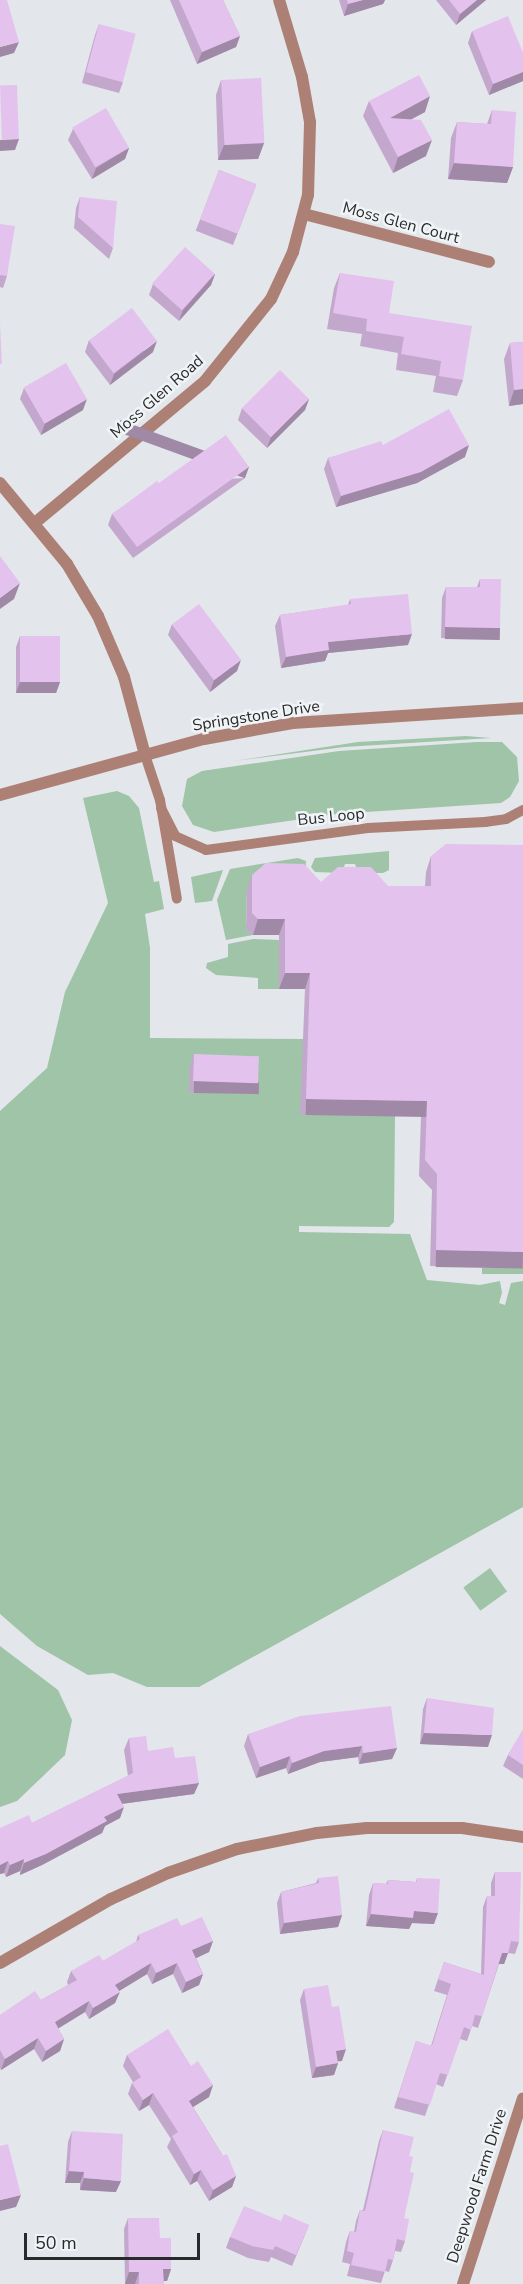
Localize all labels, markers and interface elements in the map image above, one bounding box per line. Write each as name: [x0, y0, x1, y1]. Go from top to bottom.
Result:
street label: Moss Glen Court: [341, 198, 461, 248]
street label: Moss Glen Road: [106, 351, 208, 443]
street label: Springstone Drive: [191, 696, 321, 736]
street label: Bus Loop: [297, 804, 365, 830]
street label: Deepwood Farm Drive: [443, 2106, 511, 2266]
scale bar: [27, 2221, 202, 2259]
text: 50 m: [35, 2231, 77, 2255]

